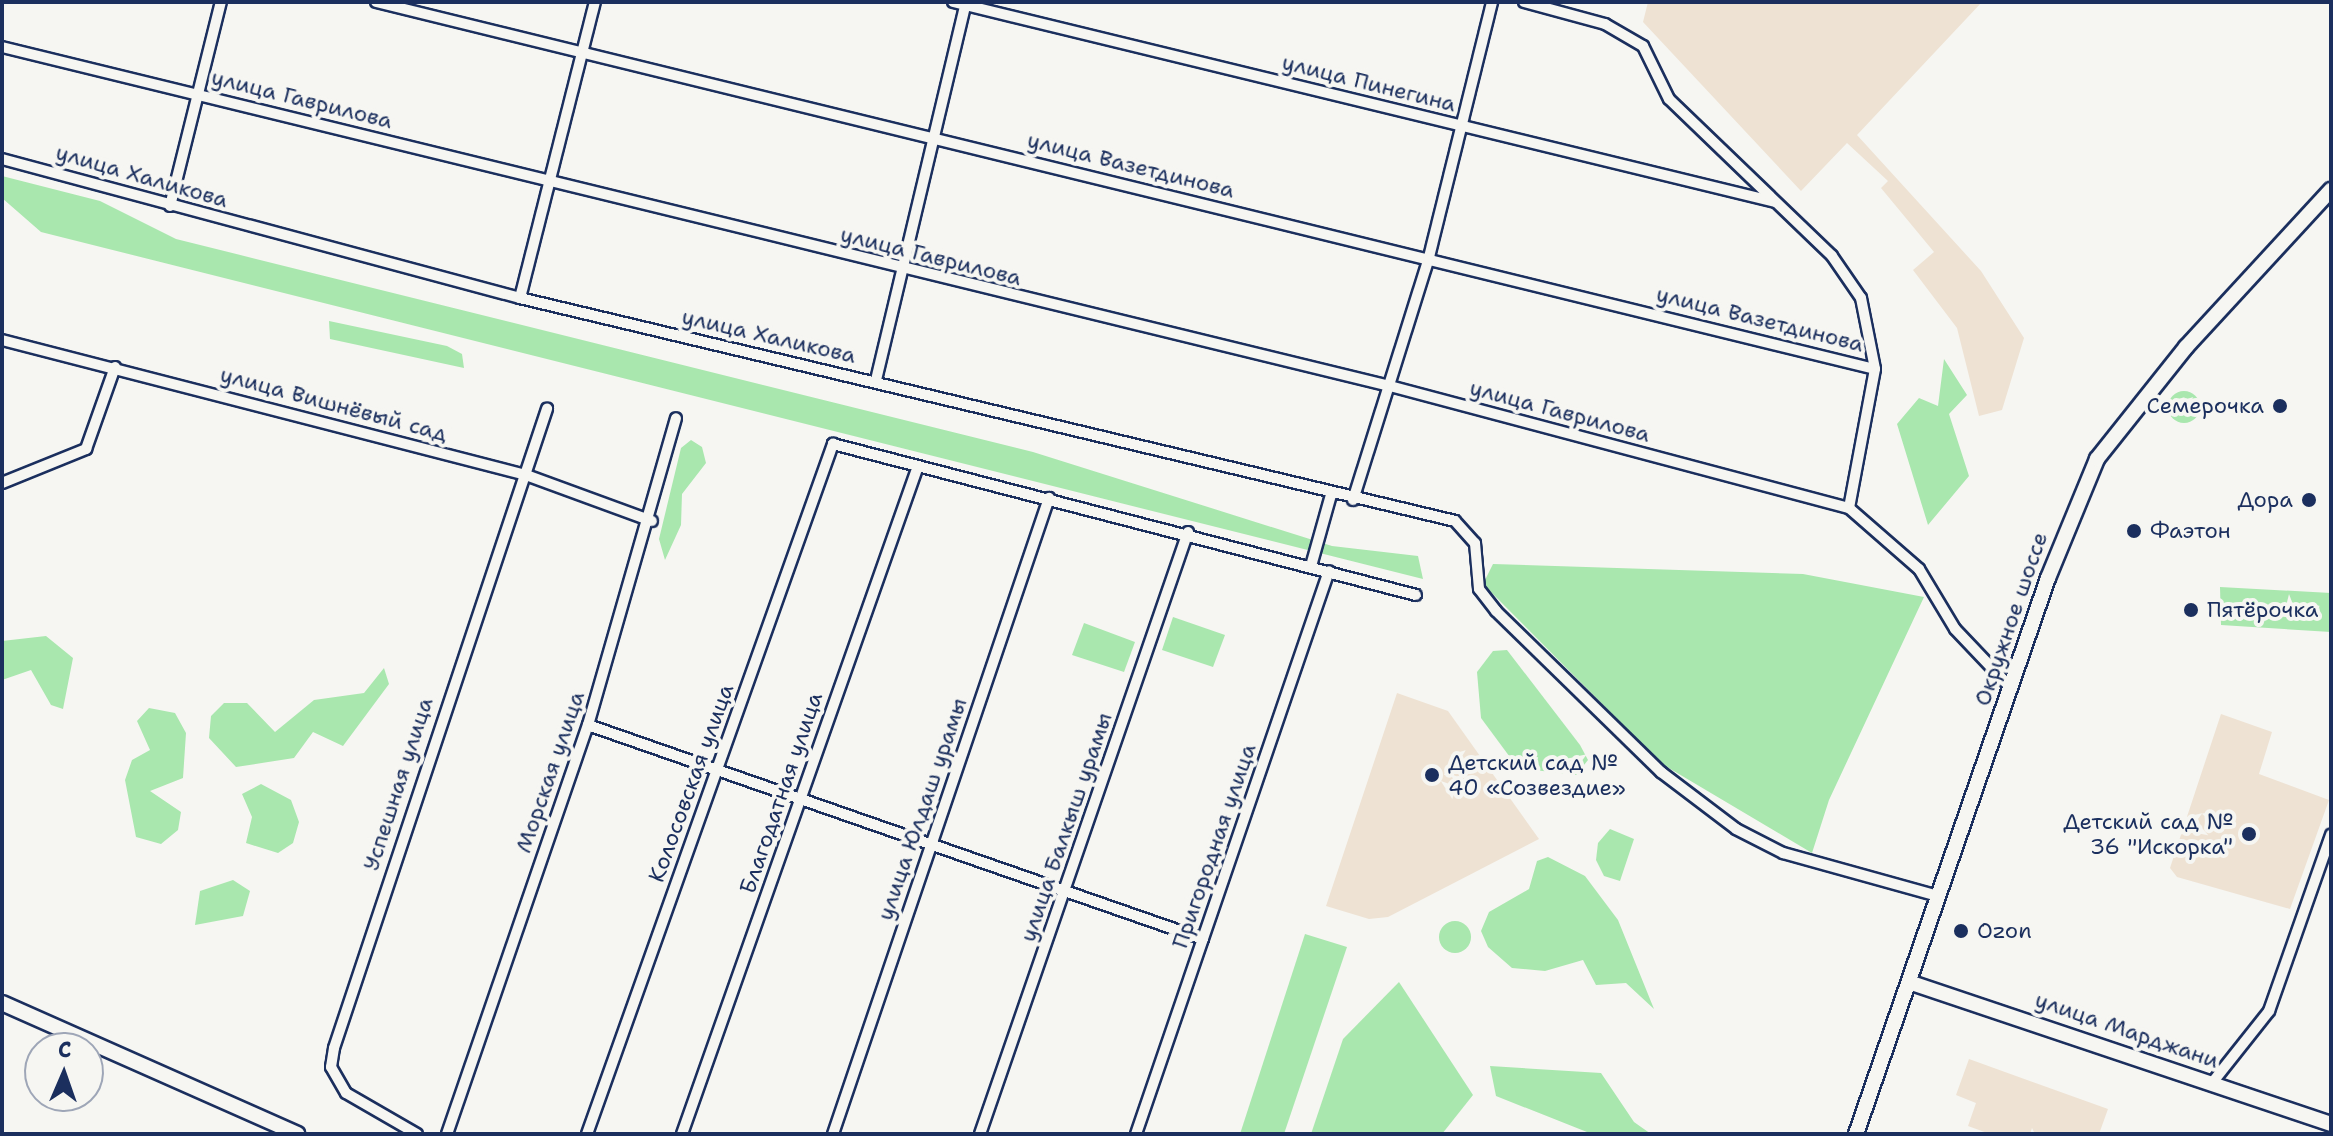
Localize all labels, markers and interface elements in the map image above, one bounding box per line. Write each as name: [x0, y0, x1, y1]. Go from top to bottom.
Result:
street label: улица Пинегина: [1279, 49, 1459, 117]
street label: улица Гаврилова: [209, 64, 395, 134]
street label: улица Вазетдинова: [1025, 126, 1237, 204]
street label: улица Халикова: [53, 139, 231, 213]
street label: улица Гаврилова: [838, 221, 1024, 291]
street label: улица Вазетдинова: [1654, 280, 1866, 358]
street label: улица Халикова: [679, 303, 859, 369]
street label: улица Вишнёвый сад: [217, 361, 451, 447]
street label: улица Гаврилова: [1467, 374, 1653, 448]
place label: Семерочка: [2147, 393, 2264, 419]
marker: Семерочка: [2271, 397, 2289, 415]
place label: Дора: [2237, 487, 2293, 513]
marker: Дора: [2300, 491, 2318, 509]
place label: Фаэтон: [2150, 518, 2231, 544]
marker: Фаэтон: [2125, 522, 2143, 540]
street label: Окружное шоссе: [1969, 529, 2053, 709]
place label: Пятёрочка: [2207, 597, 2318, 623]
marker: Пятёрочка: [2182, 601, 2200, 619]
street label: Колосовская улица: [643, 680, 739, 886]
street label: Морская улица: [510, 688, 590, 856]
street label: Благодатная улица: [734, 689, 828, 897]
street label: Успешная улица: [358, 694, 438, 874]
street label: улица Юлдаш урамы: [872, 694, 972, 924]
street label: улица Балкыш урамы: [1014, 709, 1118, 945]
street label: Пригородная улица: [1167, 740, 1261, 952]
place label: Детский сад № 40 «Созвездие»: [1448, 749, 1626, 800]
marker: Детский сад № 40 «Созвездие»: [1423, 766, 1441, 784]
place label: Детский сад № 36 "Искорка": [2063, 808, 2233, 860]
marker: Детский сад № 36 "Искорка": [2240, 825, 2258, 843]
place label: Ozon: [1977, 918, 2032, 944]
marker: Ozon: [1952, 922, 1970, 940]
street label: улица Марджани: [2032, 986, 2222, 1074]
north arrow: [24, 1032, 104, 1112]
text: С: [58, 1035, 72, 1064]

